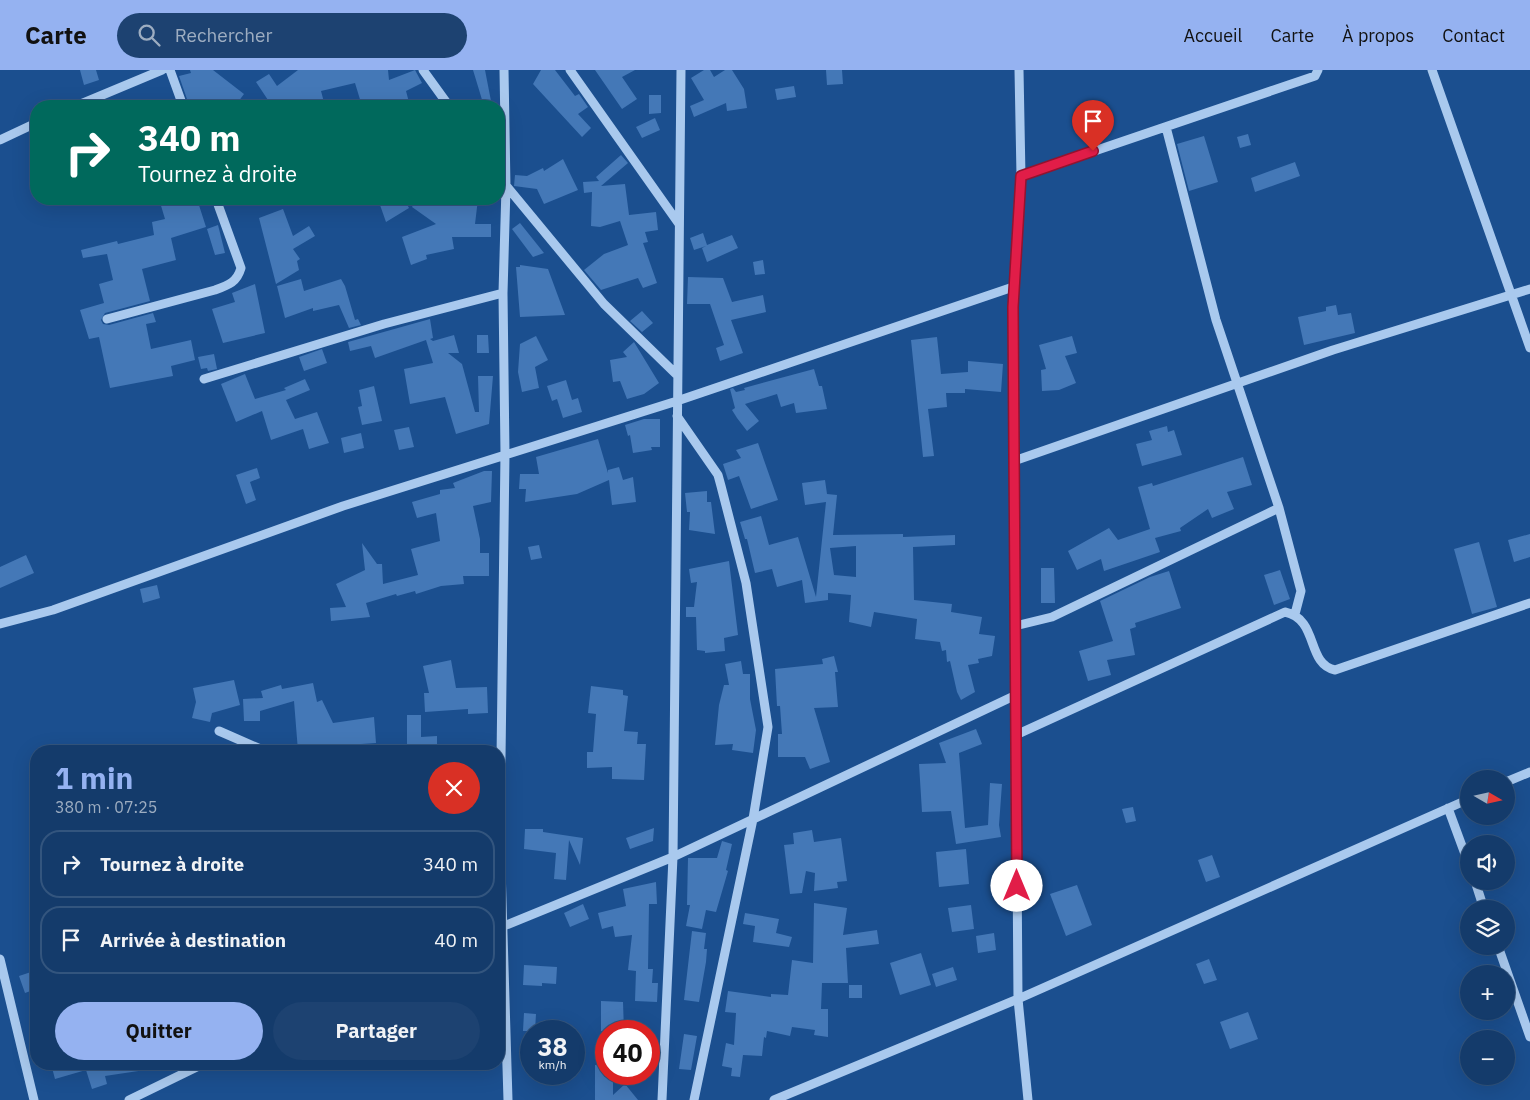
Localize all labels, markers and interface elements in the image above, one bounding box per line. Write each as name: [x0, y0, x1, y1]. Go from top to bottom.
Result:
search box: [117, 13, 467, 58]
text: Carte: [25, 19, 87, 51]
icon: search: [135, 21, 163, 49]
text: Rechercher: [175, 23, 272, 47]
text: Accueil: [1183, 24, 1242, 47]
text: Carte: [1270, 24, 1314, 47]
text: À propos: [1342, 24, 1414, 47]
text: Contact: [1442, 24, 1505, 47]
pin: [1072, 100, 1114, 151]
icon: arrive: [1079, 107, 1107, 135]
text: 340 m: [138, 115, 241, 161]
icon: right: [55, 120, 120, 185]
text: Tournez à droite: [138, 159, 297, 188]
text: 1 min: [55, 758, 133, 797]
button: close: [428, 762, 480, 814]
north arrow: [1460, 770, 1515, 825]
map controls: [1460, 770, 1515, 1085]
text: 380 m · 07:25: [55, 797, 157, 817]
button: sound: [1460, 835, 1515, 890]
icon: right: [57, 850, 85, 878]
text: Tournez à droite: [100, 852, 244, 876]
text: 340 m: [423, 852, 478, 876]
position arrow: [990, 859, 1042, 911]
button: layers: [1460, 900, 1515, 955]
icon: arrive: [57, 926, 85, 954]
text: Arrivée à destination: [100, 928, 286, 952]
text: 40 m: [434, 928, 478, 952]
button: +: [1460, 965, 1515, 1020]
button: Quitter: [55, 1002, 263, 1060]
button: Partager: [273, 1002, 480, 1060]
speed limit sign: 40: [595, 1020, 660, 1085]
text: 38: [537, 1030, 568, 1063]
button: −: [1460, 1030, 1515, 1085]
text: km/h: [538, 1057, 567, 1072]

